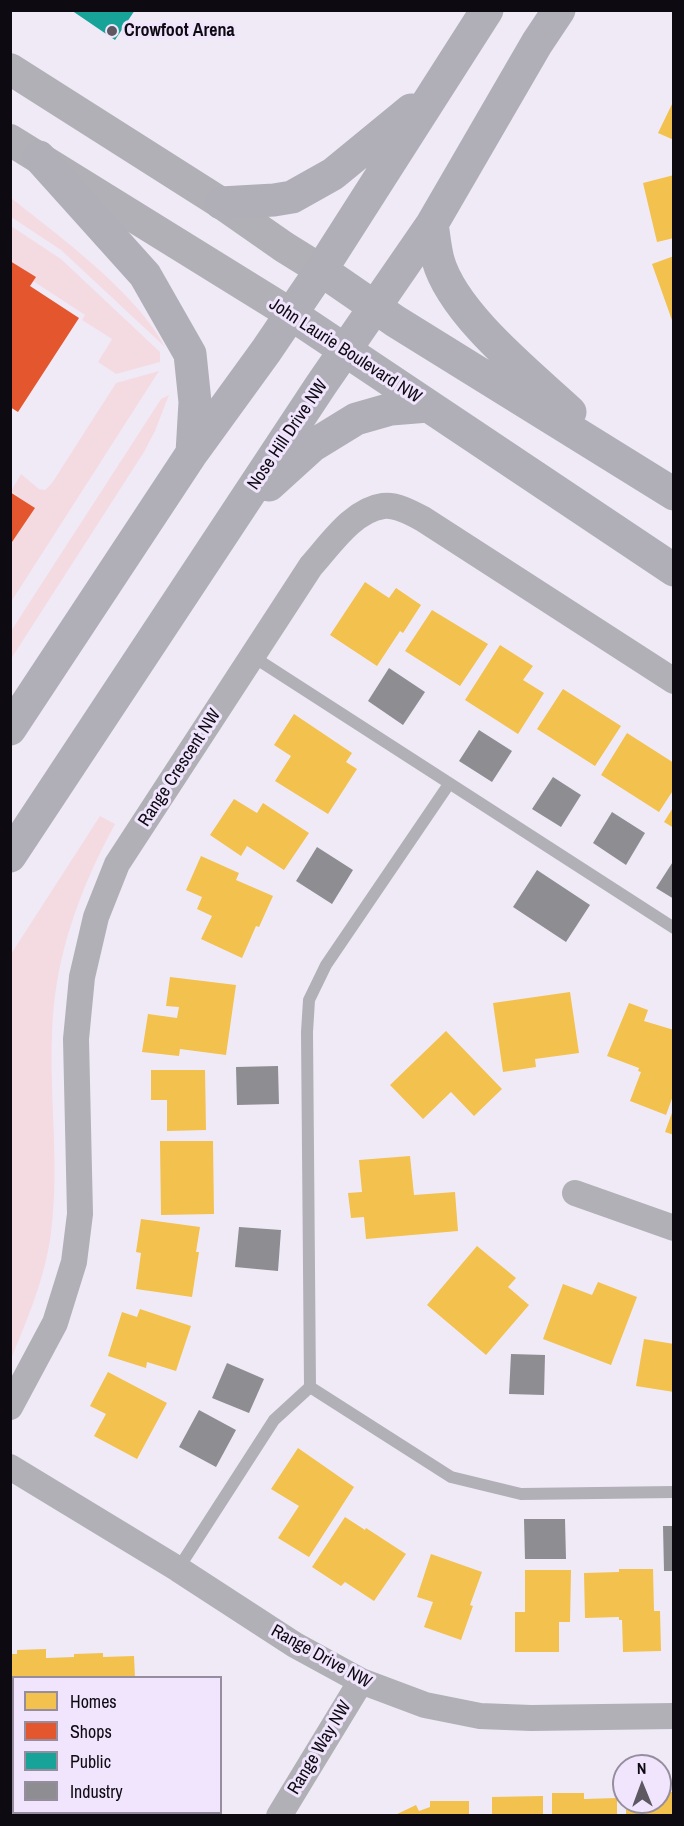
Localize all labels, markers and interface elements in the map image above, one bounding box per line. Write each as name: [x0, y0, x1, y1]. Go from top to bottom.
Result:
place label: Crowfoot Arena: [124, 20, 235, 42]
marker: Crowfoot Arena: [105, 24, 119, 38]
street label: John Laurie Boulevard NW: [265, 294, 425, 408]
street label: Nose Hill Drive NW: [243, 376, 333, 494]
street label: Range Crescent NW: [134, 705, 226, 831]
street label: Range Drive NW: [267, 1621, 375, 1693]
legend: [12, 1676, 222, 1814]
text: Homes: [70, 1689, 117, 1714]
street label: Range Way NW: [284, 1697, 356, 1799]
text: Shops: [70, 1719, 112, 1744]
text: Public: [70, 1749, 111, 1774]
north arrow: [612, 1754, 672, 1814]
text: N: [637, 1757, 647, 1779]
text: Industry: [70, 1779, 123, 1804]

